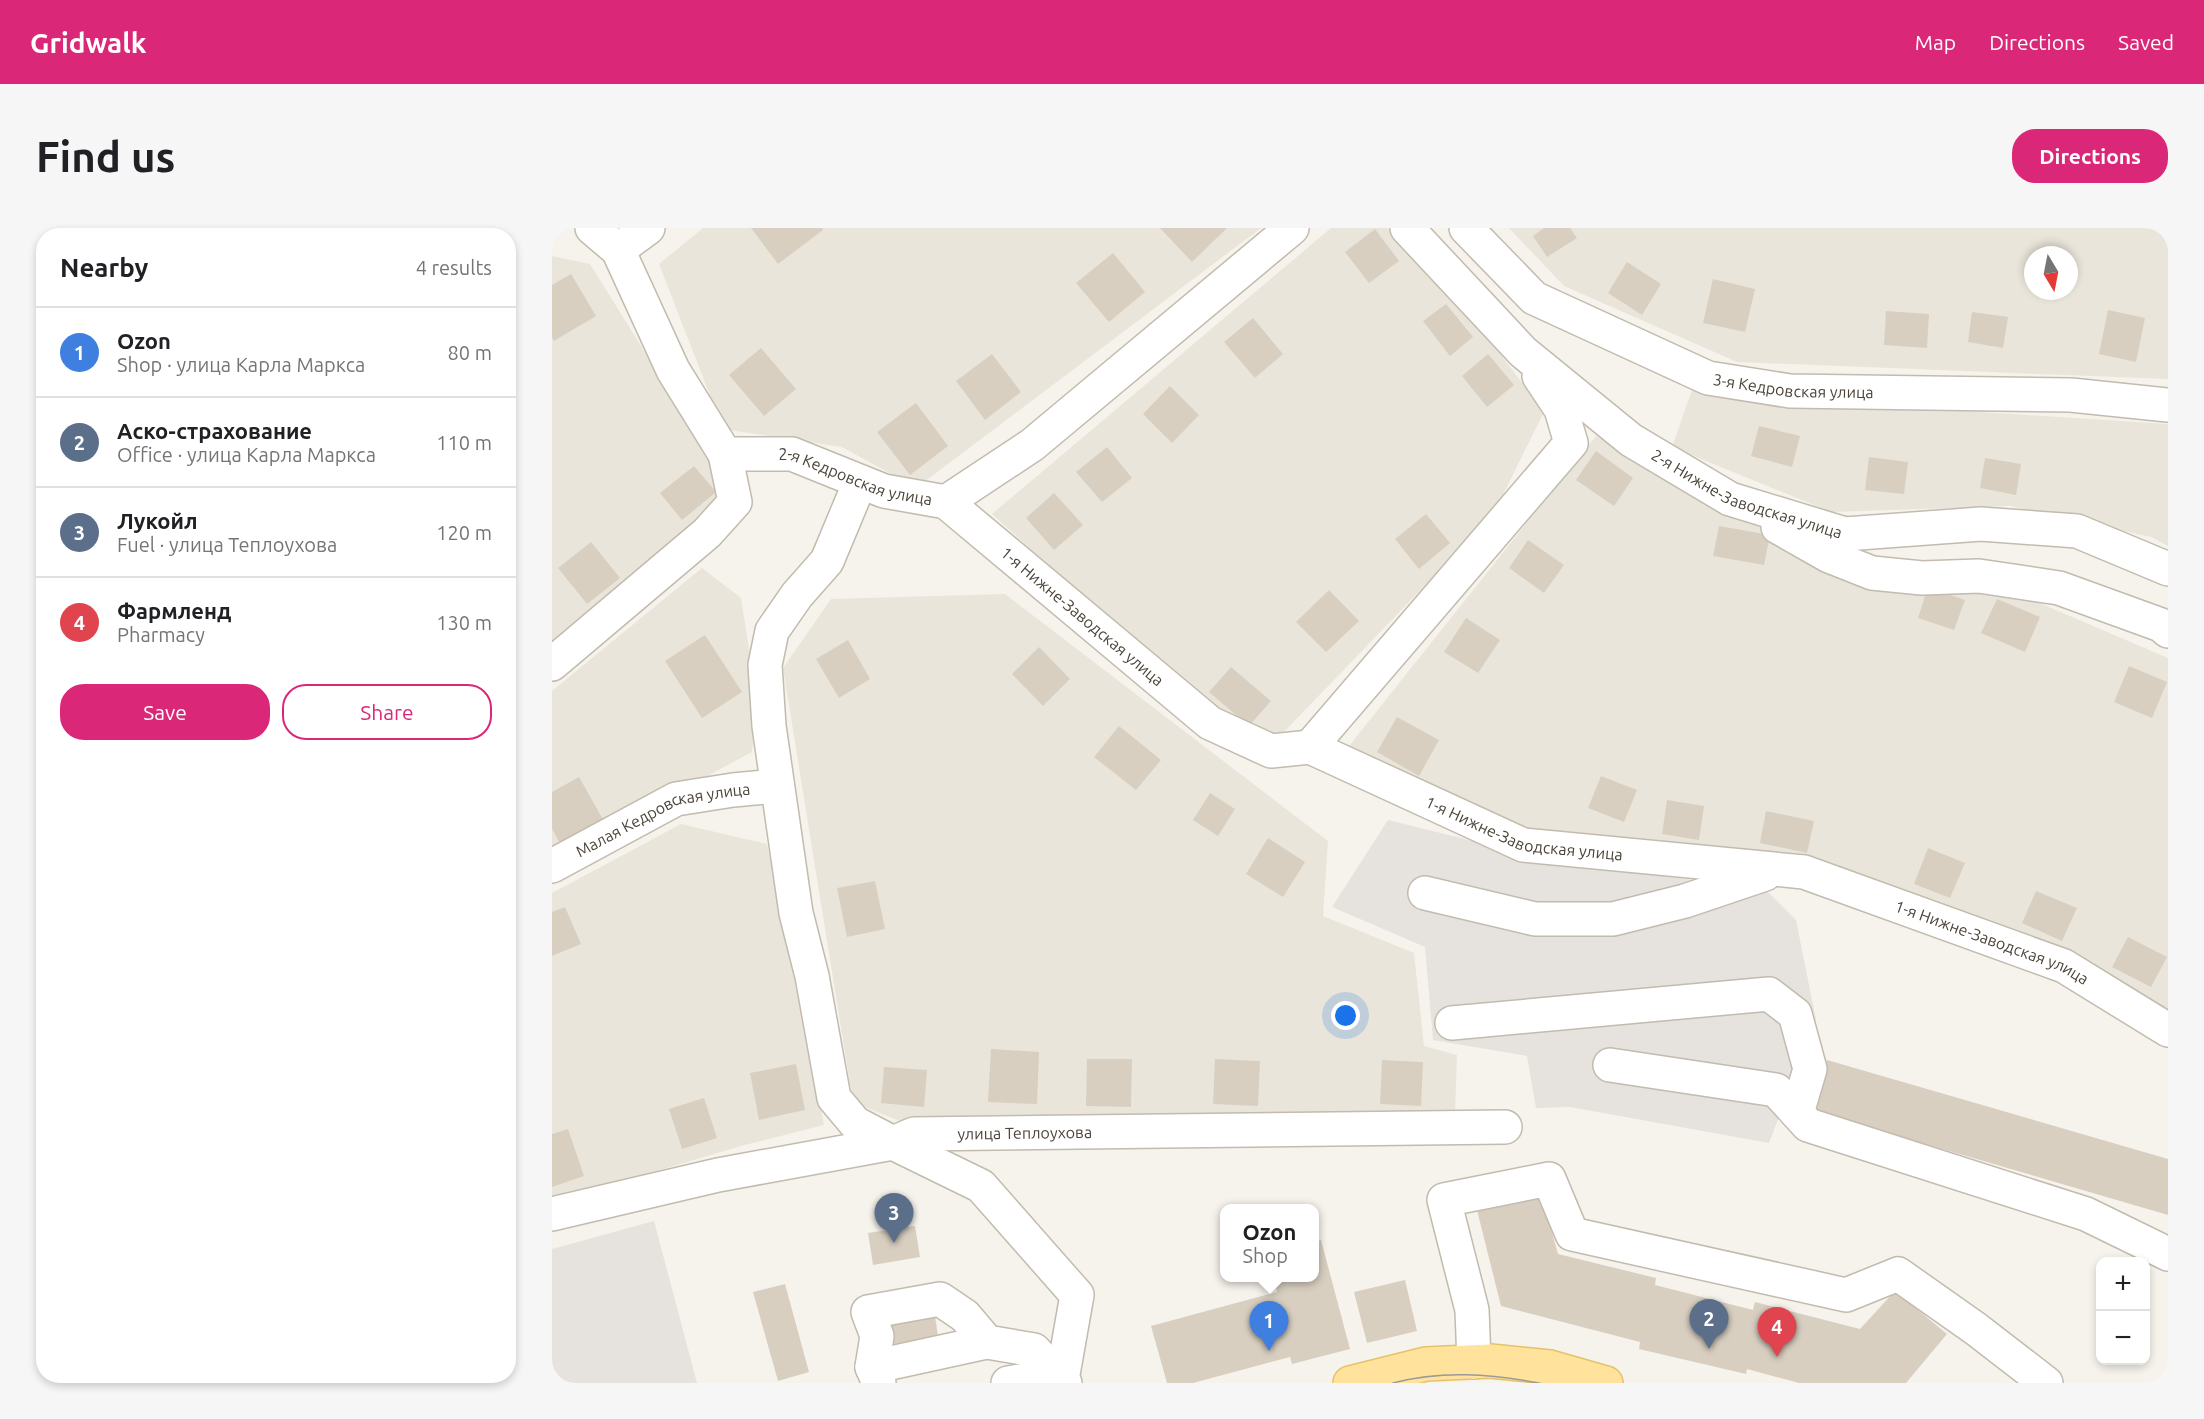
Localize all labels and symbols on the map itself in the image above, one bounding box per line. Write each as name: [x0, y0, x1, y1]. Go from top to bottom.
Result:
north arrow: [2024, 246, 2078, 300]
street label: 3-я Кедровская улица: [1712, 370, 1874, 401]
street label: 2-я Кедровская улица: [779, 445, 934, 508]
street label: 2-я Нижне-Заводская улица: [1648, 445, 1844, 542]
street label: 1-я Нижне-Заводская улица: [998, 543, 1167, 689]
street label: Малая Кедровская улица: [573, 779, 751, 860]
street label: 1-я Нижне-Заводская улица: [1423, 792, 1624, 864]
street label: 1-я Нижне-Заводская улица: [1893, 897, 2092, 988]
your location: [1331, 1001, 1360, 1030]
street label: улица Теплоухова: [957, 1123, 1092, 1142]
pin: 3: [874, 1194, 914, 1243]
pin: 2: [1690, 1300, 1728, 1349]
pin: 1: [1250, 1302, 1288, 1351]
pin: 4: [1758, 1308, 1796, 1357]

